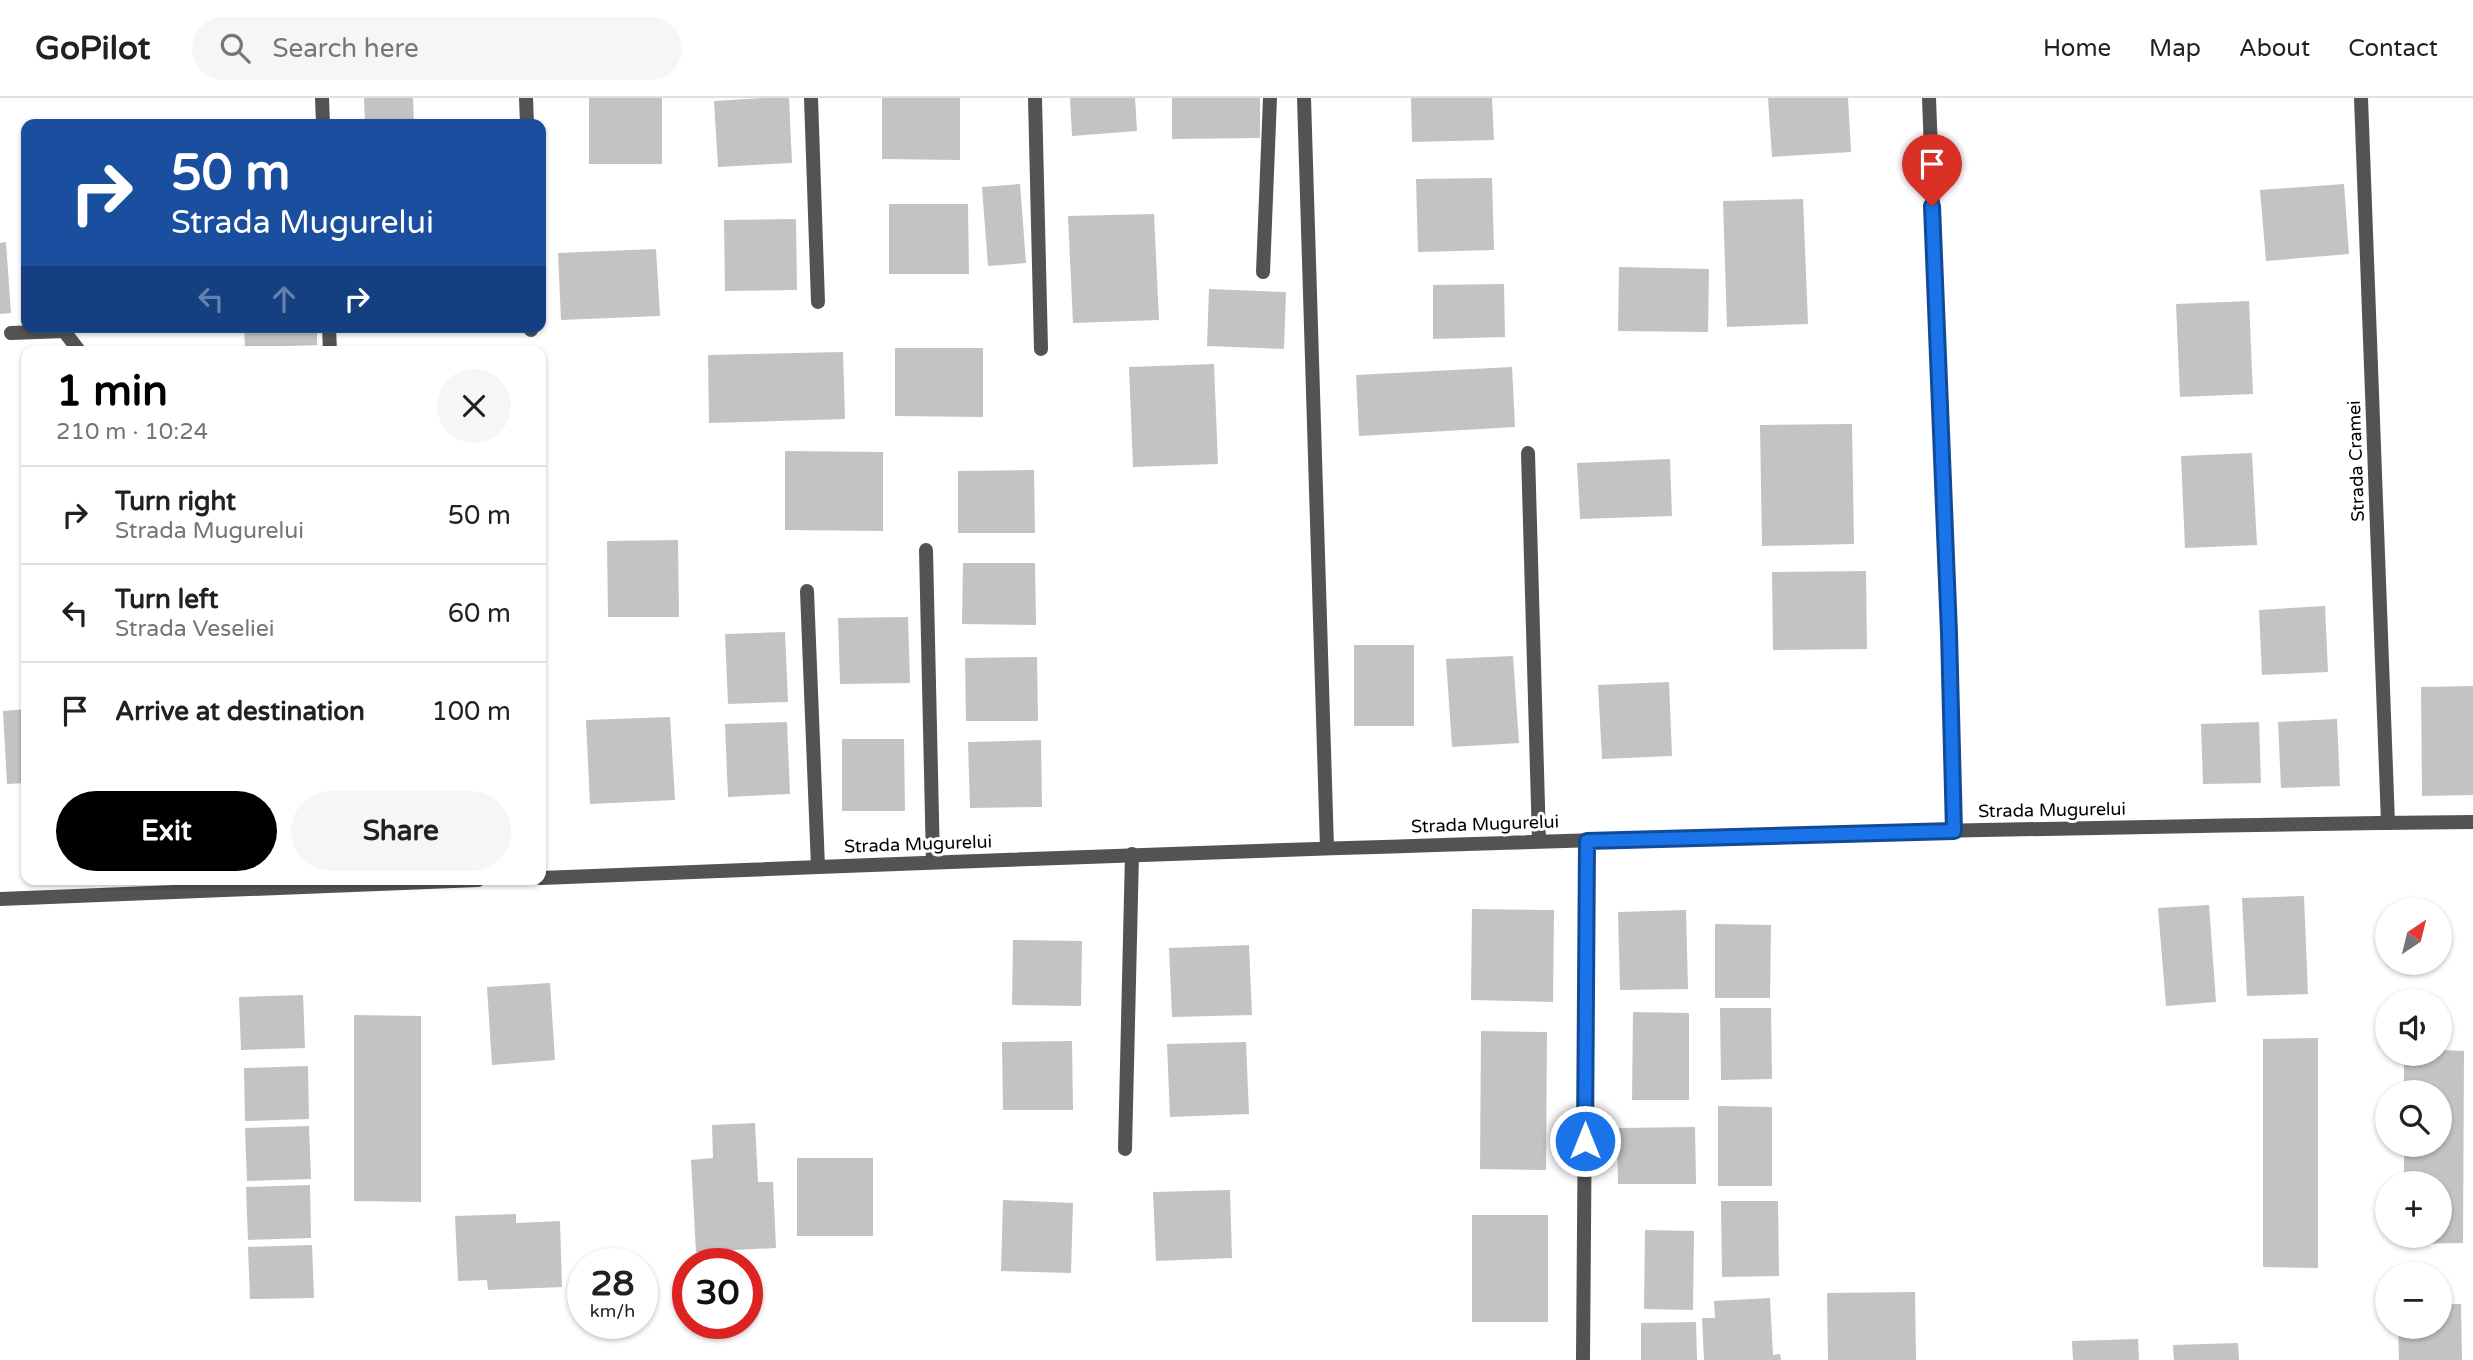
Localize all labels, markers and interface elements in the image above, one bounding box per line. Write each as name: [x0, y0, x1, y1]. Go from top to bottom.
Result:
search box: [192, 17, 682, 80]
text: GoPilot: [35, 29, 150, 68]
icon: search: [216, 29, 254, 67]
text: Search here: [272, 33, 419, 64]
text: Home: [2043, 34, 2111, 63]
text: Map: [2149, 34, 2201, 63]
text: About: [2239, 34, 2310, 63]
text: Contact: [2348, 34, 2438, 63]
pin: [1902, 134, 1962, 206]
text: 50 m: [171, 144, 290, 203]
icon: arrive: [1913, 145, 1951, 183]
icon: right: [56, 147, 147, 238]
text: Strada Mugurelui: [171, 204, 434, 242]
icon: left: [192, 280, 230, 318]
icon: ahead: [265, 280, 303, 318]
icon: right: [338, 280, 376, 318]
text: 1 min: [56, 366, 168, 417]
button: close: [437, 369, 511, 443]
street label: Strada Cramei: [2343, 400, 2369, 522]
text: 210 m · 10:24: [56, 418, 208, 446]
text: Turn right: [115, 486, 236, 517]
icon: right: [56, 496, 94, 534]
text: 50 m: [448, 500, 511, 531]
text: Strada Mugurelui: [115, 517, 304, 545]
text: Turn left: [115, 584, 218, 615]
icon: left: [56, 594, 94, 632]
text: 60 m: [448, 598, 511, 629]
text: Strada Veseliei: [115, 615, 275, 643]
icon: arrive: [56, 692, 94, 730]
text: Arrive at destination: [115, 696, 365, 727]
text: 100 m: [431, 696, 511, 727]
button: Exit: [56, 791, 277, 871]
button: Share: [291, 791, 511, 871]
street label: Strada Mugurelui: [1978, 798, 2126, 822]
street label: Strada Mugurelui: [1411, 810, 1559, 838]
street label: Strada Mugurelui: [844, 830, 992, 858]
north arrow: [2375, 898, 2452, 975]
map controls: [2375, 898, 2452, 1339]
button: sound: [2375, 989, 2452, 1066]
button: search: [2375, 1080, 2452, 1157]
position arrow: [1548, 1104, 1622, 1178]
button: +: [2375, 1171, 2452, 1248]
speed limit sign: 30: [672, 1248, 763, 1339]
button: −: [2375, 1262, 2452, 1339]
text: 28: [591, 1263, 634, 1305]
text: km/h: [590, 1300, 635, 1322]

